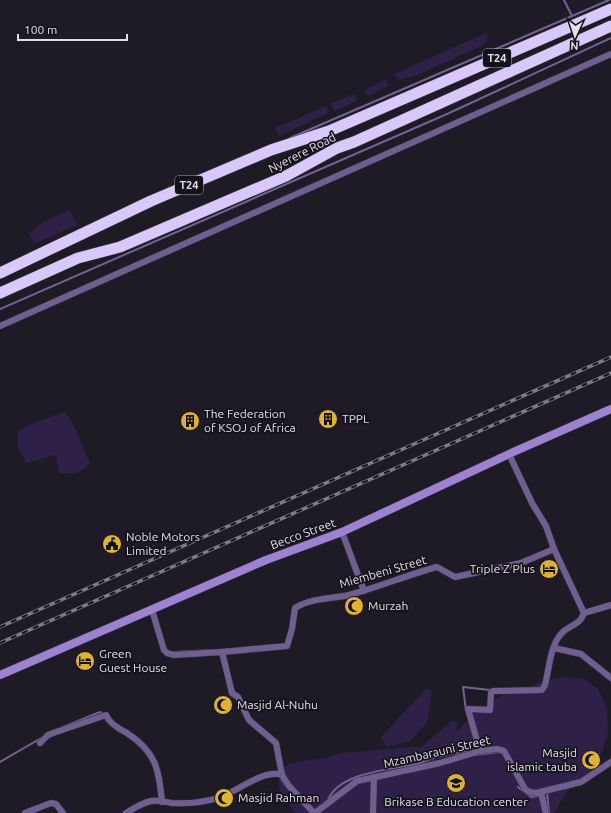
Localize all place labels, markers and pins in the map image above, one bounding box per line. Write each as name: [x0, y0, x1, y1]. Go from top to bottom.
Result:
place label: The Federation of KSOJ of Africa: [204, 407, 296, 434]
building icon: TPPL: [317, 408, 339, 430]
building icon: The Federation of KSOJ of Africa: [179, 410, 201, 432]
place label: TPPL: [342, 412, 369, 425]
place label: Noble Motors Limited: [126, 530, 200, 557]
public building icon: Noble Motors Limited: [101, 533, 123, 555]
hotel icon: Triple Z Plus: [538, 558, 560, 580]
place label: Triple Z Plus: [470, 562, 535, 575]
mosque icon: Murzah: [343, 595, 365, 617]
place label: Murzah: [368, 599, 408, 612]
place label: Green Guest House: [99, 647, 167, 674]
hotel icon: Green Guest House: [74, 650, 96, 672]
mosque icon: Masjid Al-Nuhu: [212, 694, 234, 716]
place label: Masjid Al-Nuhu: [237, 698, 318, 711]
place label: Masjid islamic tauba: [507, 746, 577, 773]
mosque icon: Masjid islamic tauba: [580, 749, 602, 771]
school or university icon: Brikase B Education center: [445, 772, 467, 794]
mosque icon: Masjid Rahman: [213, 787, 235, 809]
place label: Masjid Rahman: [238, 791, 319, 804]
place label: Brikase B Education center: [384, 795, 528, 808]

